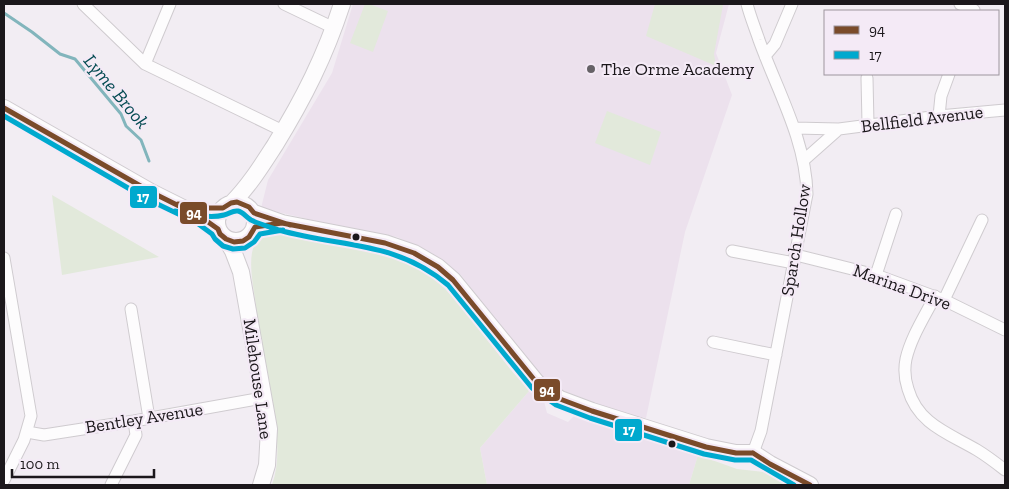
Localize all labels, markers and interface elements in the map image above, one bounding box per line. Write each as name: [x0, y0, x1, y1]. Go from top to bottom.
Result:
legend: [824, 10, 999, 75]
text: 94: [869, 21, 885, 39]
text: 17: [869, 46, 882, 64]
water label: Lyme Brook: [79, 50, 154, 133]
place label: The Orme Academy: [601, 58, 755, 80]
marker: The Orme Academy: [585, 63, 597, 75]
street label: Bellfield Avenue: [860, 101, 984, 137]
street label: Sparch Hollow: [776, 182, 816, 297]
line badge: 17: [129, 185, 158, 209]
text: 17: [137, 189, 149, 206]
line badge: 94: [179, 201, 208, 225]
text: 94: [186, 205, 202, 222]
unlabelled marker: [351, 232, 361, 242]
street label: Marina Drive: [850, 259, 954, 315]
street label: Milehouse Lane: [239, 317, 277, 441]
line badge: 94: [533, 378, 561, 402]
text: 94: [539, 382, 555, 399]
street label: Bentley Avenue: [84, 398, 204, 438]
line badge: 17: [614, 418, 643, 442]
text: 17: [623, 422, 635, 439]
unlabelled marker: [667, 439, 677, 449]
scale bar: [12, 446, 155, 478]
text: 100 m: [20, 455, 59, 473]

